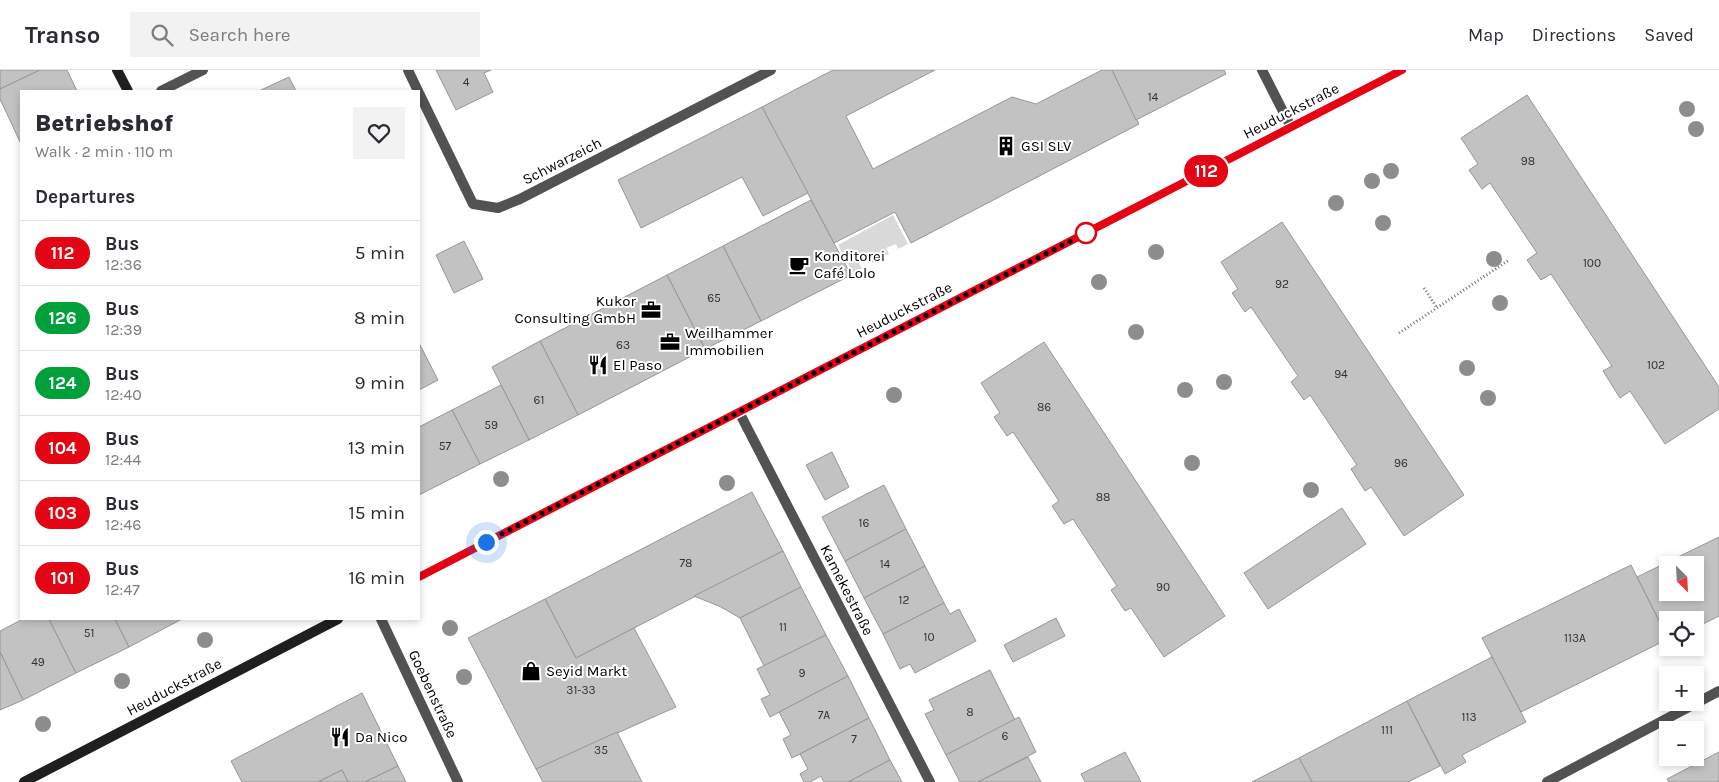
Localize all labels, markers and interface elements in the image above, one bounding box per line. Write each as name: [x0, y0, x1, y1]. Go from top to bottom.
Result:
search box: [130, 12, 480, 57]
text: Transo: [25, 21, 100, 49]
icon: search: [148, 21, 176, 49]
text: Search here: [188, 24, 291, 46]
text: Map: [1468, 24, 1504, 46]
text: Directions: [1532, 24, 1616, 46]
text: Saved: [1644, 24, 1694, 46]
house number: 4: [463, 75, 470, 89]
street label: Heuduckstraße: [1240, 79, 1342, 143]
house number: 14: [1148, 90, 1159, 104]
button: heart: [353, 107, 405, 159]
text: Betriebshof: [35, 109, 173, 137]
street label: Schwarzeich: [519, 133, 605, 189]
building icon: GSI SLV: [995, 135, 1017, 157]
place label: GSI SLV: [1021, 137, 1072, 155]
text: Walk · 2 min · 110 m: [35, 142, 173, 161]
house number: 98: [1521, 154, 1535, 168]
line badge: 112: [1177, 155, 1235, 187]
text: 112: [1194, 160, 1218, 182]
text: Departures: [35, 186, 135, 208]
unlabelled marker: [1075, 222, 1097, 244]
text: Bus: [105, 233, 139, 255]
text: 112: [51, 242, 74, 264]
text: 5 min: [355, 242, 405, 264]
place label: Konditorei Café Lolo: [814, 247, 885, 282]
cafe icon: Konditorei Café Lolo: [788, 254, 810, 276]
text: 12:36: [105, 255, 142, 274]
house number: 100: [1583, 256, 1601, 270]
house number: 92: [1275, 277, 1289, 291]
street label: Heuduckstraße: [853, 278, 955, 342]
house number: 65: [707, 291, 721, 305]
place label: Kukor Consulting GmbH: [515, 292, 637, 327]
text: Bus: [105, 298, 139, 320]
office icon: Kukor Consulting GmbH: [640, 299, 662, 321]
text: 126: [48, 307, 77, 329]
text: 8 min: [354, 307, 405, 329]
text: 12:39: [105, 320, 142, 339]
place label: Weilhammer Immobilien: [685, 324, 773, 359]
office icon: Weilhammer Immobilien: [659, 331, 681, 353]
house number: 63: [616, 338, 630, 352]
restaurant icon: El Paso: [587, 354, 609, 376]
place label: El Paso: [613, 356, 662, 374]
house number: 102: [1647, 358, 1665, 372]
text: Bus: [105, 363, 139, 385]
house number: 94: [1334, 367, 1348, 381]
text: 124: [48, 372, 77, 394]
text: 9 min: [355, 372, 405, 394]
text: 12:40: [105, 385, 142, 404]
house number: 61: [534, 393, 544, 407]
house number: 86: [1037, 400, 1051, 414]
house number: 59: [484, 418, 498, 432]
text: Bus: [105, 428, 139, 450]
text: 104: [48, 437, 77, 459]
text: 13 min: [348, 437, 405, 459]
house number: 57: [439, 439, 452, 453]
text: 12:44: [105, 450, 141, 469]
house number: 96: [1394, 456, 1408, 470]
house number: 88: [1096, 490, 1110, 504]
text: Bus: [105, 493, 139, 515]
text: 103: [48, 502, 77, 524]
text: 15 min: [349, 502, 405, 524]
text: 12:46: [105, 515, 141, 534]
house number: 16: [859, 516, 870, 530]
your location: [474, 530, 499, 555]
street label: Kamekestraße: [816, 542, 878, 638]
house number: 78: [679, 556, 693, 570]
north arrow: [1659, 556, 1704, 601]
map controls: [1659, 556, 1704, 766]
house number: 14: [880, 557, 891, 571]
text: Bus: [105, 558, 139, 580]
text: 101: [50, 567, 75, 589]
text: 16 min: [348, 567, 405, 589]
text: 12:47: [105, 580, 140, 599]
house number: 90: [1156, 580, 1170, 594]
house number: 12: [899, 593, 910, 607]
button: locate: [1659, 611, 1704, 656]
house number: 11: [779, 620, 787, 634]
house number: 51: [84, 626, 94, 640]
house number: 10: [923, 630, 935, 644]
house number: 113A: [1564, 631, 1586, 645]
street label: Goebenstraße: [405, 647, 461, 741]
street label: Heuduckstraße: [123, 654, 225, 720]
house number: 49: [31, 655, 45, 669]
shop icon: Seyid Markt: [520, 660, 542, 682]
place label: Seyid Markt: [546, 662, 628, 680]
house number: 9: [799, 666, 806, 680]
button: +: [1659, 666, 1704, 711]
house number: 31-33: [566, 683, 596, 697]
house number: 8: [966, 705, 974, 719]
house number: 7A: [818, 708, 830, 722]
house number: 113: [1461, 710, 1477, 724]
button: −: [1659, 721, 1704, 766]
house number: 111: [1381, 723, 1393, 737]
restaurant icon: Da Nico: [329, 726, 351, 748]
place label: Da Nico: [355, 728, 407, 746]
house number: 6: [1002, 729, 1009, 743]
house number: 7: [851, 732, 857, 746]
house number: 35: [594, 743, 608, 757]

